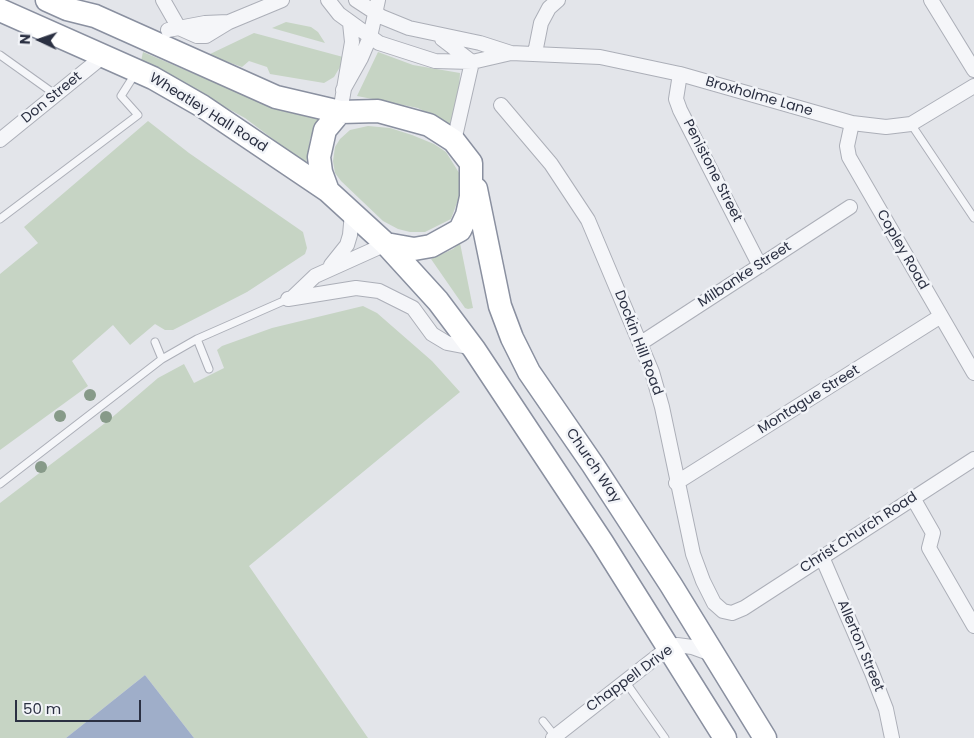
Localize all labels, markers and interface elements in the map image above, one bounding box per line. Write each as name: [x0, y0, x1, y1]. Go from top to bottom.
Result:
north arrow: [15, 15, 65, 65]
text: N: [15, 33, 35, 45]
street label: Don Street: [19, 69, 85, 127]
street label: Wheatley Hall Road: [146, 70, 270, 156]
street label: Broxholme Lane: [703, 74, 815, 120]
street label: Penistone Street: [679, 117, 745, 225]
street label: Copley Road: [872, 207, 932, 293]
street label: Milbanke Street: [695, 239, 795, 311]
street label: Dockin Hill Road: [610, 288, 666, 398]
street label: Montague Street: [755, 362, 863, 438]
street label: Church Way: [562, 426, 624, 506]
street label: Christ Church Road: [797, 489, 921, 577]
street label: Allerton Street: [833, 598, 887, 694]
street label: Chappell Drive: [584, 642, 676, 716]
scale bar: [18, 690, 144, 722]
text: 50 m: [23, 698, 61, 719]

